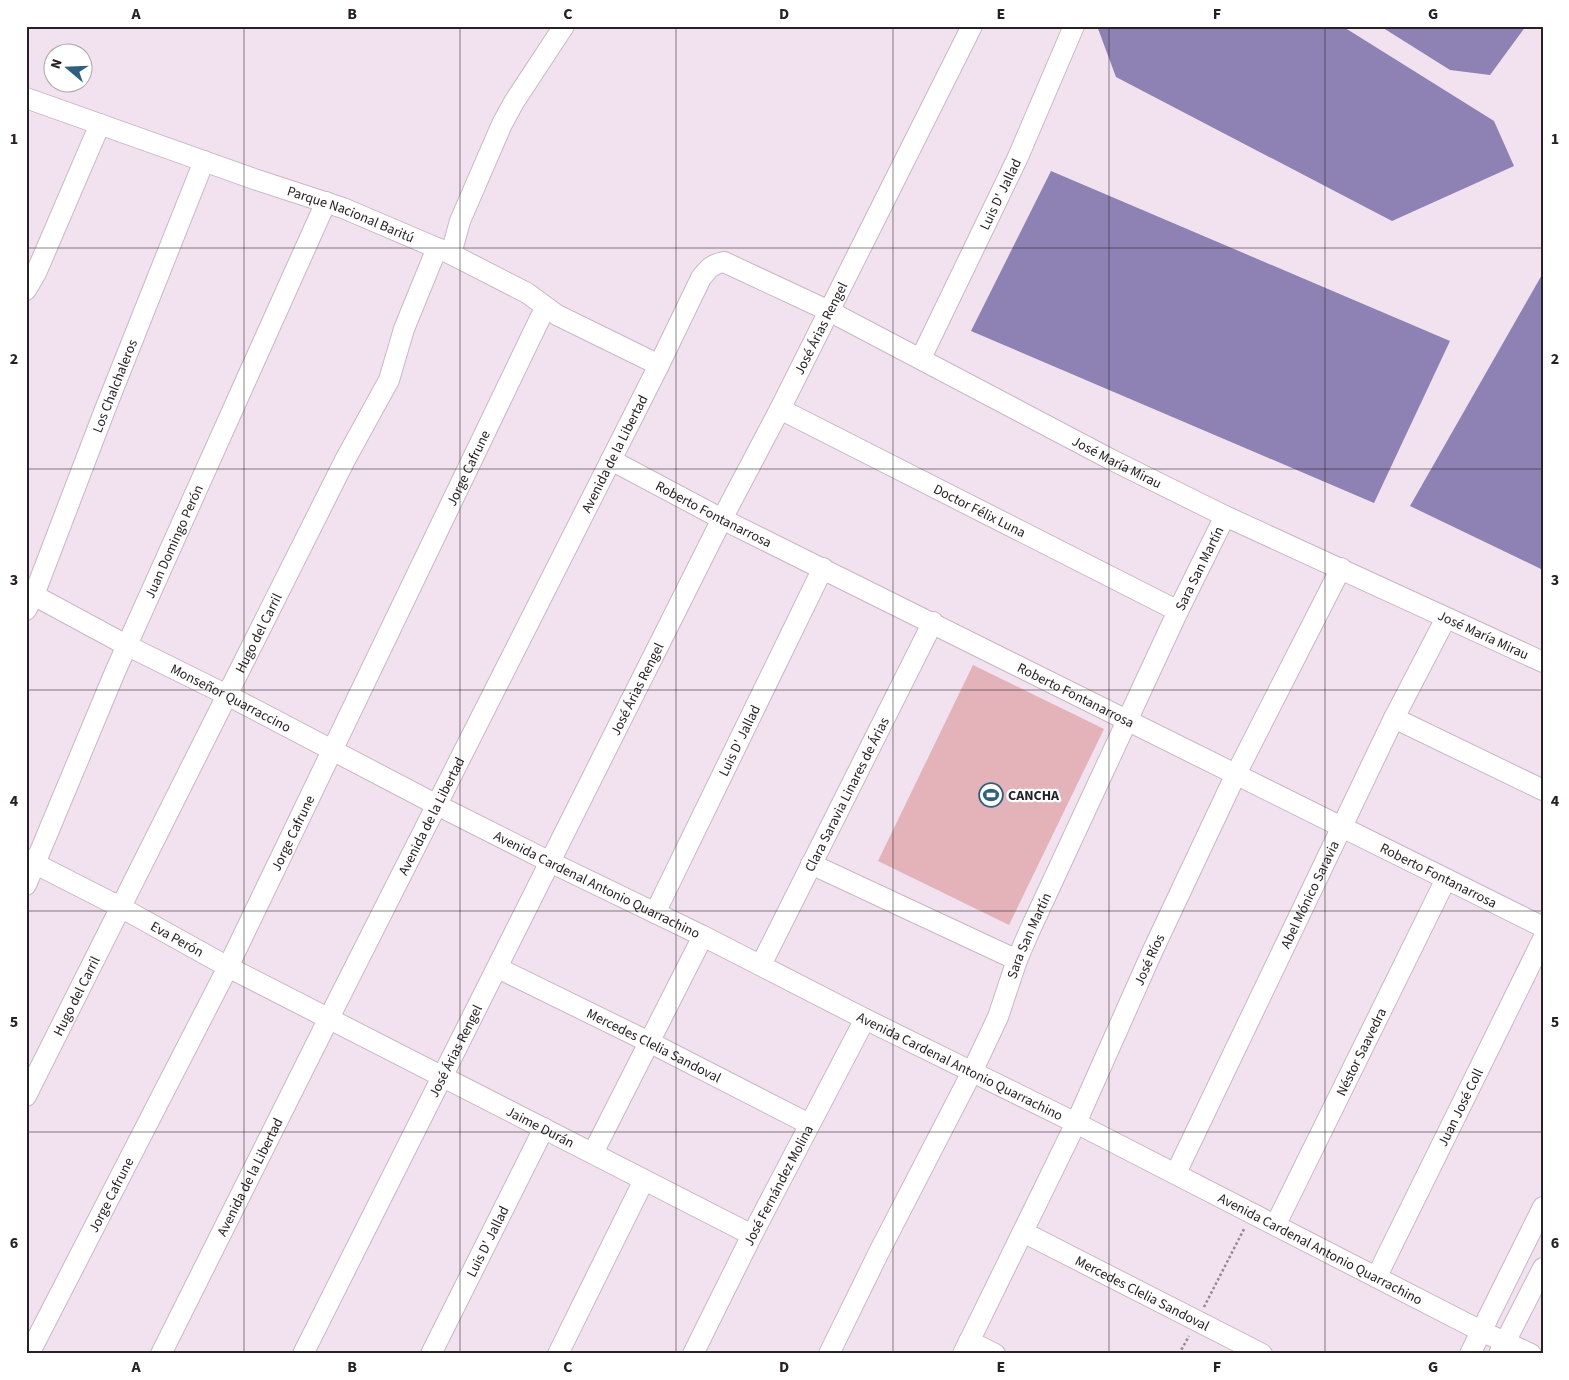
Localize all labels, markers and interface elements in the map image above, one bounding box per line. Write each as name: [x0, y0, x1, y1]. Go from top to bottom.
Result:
text: A: [130, 3, 141, 25]
text: B: [347, 3, 357, 25]
text: C: [563, 3, 573, 25]
text: D: [779, 3, 789, 25]
text: E: [997, 3, 1005, 25]
text: F: [1213, 3, 1221, 25]
text: G: [1428, 3, 1438, 25]
north arrow: [42, 42, 92, 92]
text: N: [46, 56, 68, 72]
text: 1: [10, 128, 18, 150]
text: 1: [1551, 128, 1559, 150]
street label: Luis D' Jallad: [975, 155, 1027, 234]
street label: Parque Nacional Baritú: [284, 181, 417, 248]
street label: José Árias Rengel: [790, 278, 853, 378]
street label: Los Chalchaleros: [88, 337, 143, 436]
text: 2: [10, 348, 18, 370]
text: 2: [1551, 348, 1559, 370]
street label: Avenida de la Libertad: [577, 392, 653, 517]
street label: Jorge Cafrune: [442, 427, 496, 510]
street label: José María Mirau: [1068, 432, 1165, 494]
street label: Roberto Fontanarrosa: [652, 476, 775, 553]
street label: Doctor Félix Luna: [930, 479, 1029, 543]
street label: Juan Domingo Perón: [140, 482, 209, 602]
street label: Sara San Martín: [1171, 523, 1229, 614]
text: 3: [10, 569, 18, 591]
text: 3: [1551, 569, 1559, 591]
street label: Hugo del Carril: [231, 590, 288, 677]
street label: José María Mirau: [1434, 606, 1532, 665]
street label: José Árias Rengel: [606, 639, 669, 739]
street label: Roberto Fontanarrosa: [1014, 658, 1137, 733]
street label: Monseñor Quarraccino: [167, 660, 294, 738]
street label: Luis D' Jallad: [714, 702, 766, 780]
street label: Clara Saravia Linares de Árias: [800, 714, 895, 876]
street label: Avenida de la Libertad: [394, 754, 470, 879]
sports icon: CANCHA: [978, 782, 1004, 808]
place label: CANCHA: [1008, 786, 1060, 806]
text: 4: [10, 790, 19, 812]
text: 4: [1551, 790, 1560, 812]
street label: Jorge Cafrune: [267, 792, 320, 875]
street label: Avenida Cardenal Antonio Quarrachino: [490, 826, 703, 944]
street label: Abel Mónico Saravia: [1276, 838, 1345, 952]
street label: Roberto Fontanarrosa: [1376, 839, 1500, 914]
street label: Sara San Martín: [1002, 890, 1057, 982]
street label: Eva Perón: [147, 917, 207, 962]
street label: José Ríos: [1129, 931, 1170, 989]
street label: Hugo del Carril: [49, 953, 106, 1040]
street label: José Árias Rengel: [424, 1001, 488, 1101]
street label: Mercedes Clelia Sandoval: [583, 1004, 725, 1088]
street label: Néstor Saavedra: [1332, 1005, 1392, 1100]
street label: Avenida Cardenal Antonio Quarrachino: [853, 1007, 1066, 1126]
text: 5: [10, 1011, 18, 1033]
text: 5: [1551, 1011, 1559, 1033]
street label: Juan José Coll: [1433, 1065, 1489, 1150]
street label: Jaime Durán: [502, 1102, 578, 1153]
street label: Avenida de la Libertad: [212, 1115, 288, 1240]
street label: José Fernández Molina: [739, 1122, 819, 1250]
street label: Jorge Cafrune: [84, 1154, 139, 1236]
street label: Avenida Cardenal Antonio Quarrachino: [1214, 1189, 1426, 1310]
street label: Luis D' Jallad: [462, 1203, 514, 1281]
text: 6: [10, 1232, 18, 1254]
text: 6: [1551, 1232, 1559, 1254]
street label: Mercedes Clelia Sandoval: [1071, 1251, 1213, 1337]
text: A: [130, 1356, 141, 1378]
text: B: [347, 1356, 357, 1378]
text: C: [563, 1356, 573, 1378]
text: D: [779, 1356, 789, 1378]
text: E: [997, 1356, 1005, 1378]
text: F: [1213, 1356, 1221, 1378]
text: G: [1428, 1356, 1438, 1378]

